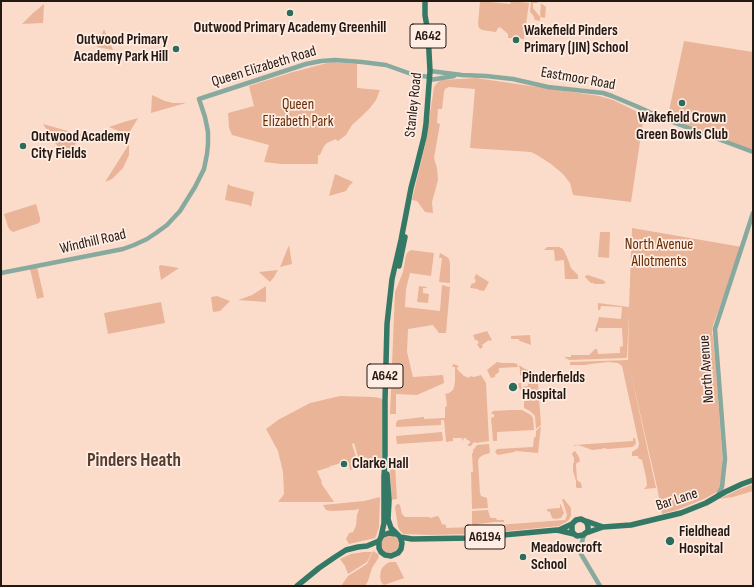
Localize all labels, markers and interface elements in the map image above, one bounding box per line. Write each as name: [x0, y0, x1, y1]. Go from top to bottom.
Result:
marker: Outwood Primary Academy Greenhill: [285, 8, 295, 18]
place label: Outwood Primary Academy Greenhill: [194, 19, 386, 37]
place label: Wakefield Pinders Primary (JIN) School: [524, 22, 628, 57]
road number: A642: [410, 24, 446, 48]
place label: Outwood Primary Academy Park Hill: [74, 31, 168, 66]
marker: Wakefield Pinders Primary (JIN) School: [511, 35, 521, 45]
street label: Queen Elizabeth Road: [210, 43, 318, 91]
marker: Outwood Primary Academy Park Hill: [171, 44, 181, 54]
street label: Eastmoor Road: [539, 64, 617, 94]
street label: Stanley Road: [402, 72, 426, 138]
park label: Queen Elizabeth Park: [263, 96, 333, 131]
marker: Wakefield Crown Green Bowls Club: [677, 98, 687, 108]
place label: Wakefield Crown Green Bowls Club: [636, 109, 728, 144]
place label: Outwood Academy City Fields: [31, 128, 130, 163]
marker: Outwood Academy City Fields: [18, 141, 28, 151]
street label: Windhill Road: [58, 226, 128, 258]
park label: North Avenue Allotments: [625, 236, 693, 271]
street label: North Avenue: [696, 334, 718, 404]
road number: A642: [367, 364, 403, 388]
place label: Pinderfields Hospital: [522, 369, 585, 404]
marker: Pinderfields Hospital: [507, 381, 519, 393]
district label: Pinders Heath: [87, 450, 181, 472]
place label: Clarke Hall: [352, 455, 409, 473]
marker: Clarke Hall: [339, 459, 349, 469]
street label: Bar Lane: [654, 485, 700, 515]
place label: Fieldhead Hospital: [679, 523, 730, 558]
road number: A6194: [465, 525, 505, 549]
marker: Fieldhead Hospital: [664, 535, 676, 547]
place label: Meadowcroft School: [531, 539, 602, 574]
marker: Meadowcroft School: [518, 552, 528, 562]

